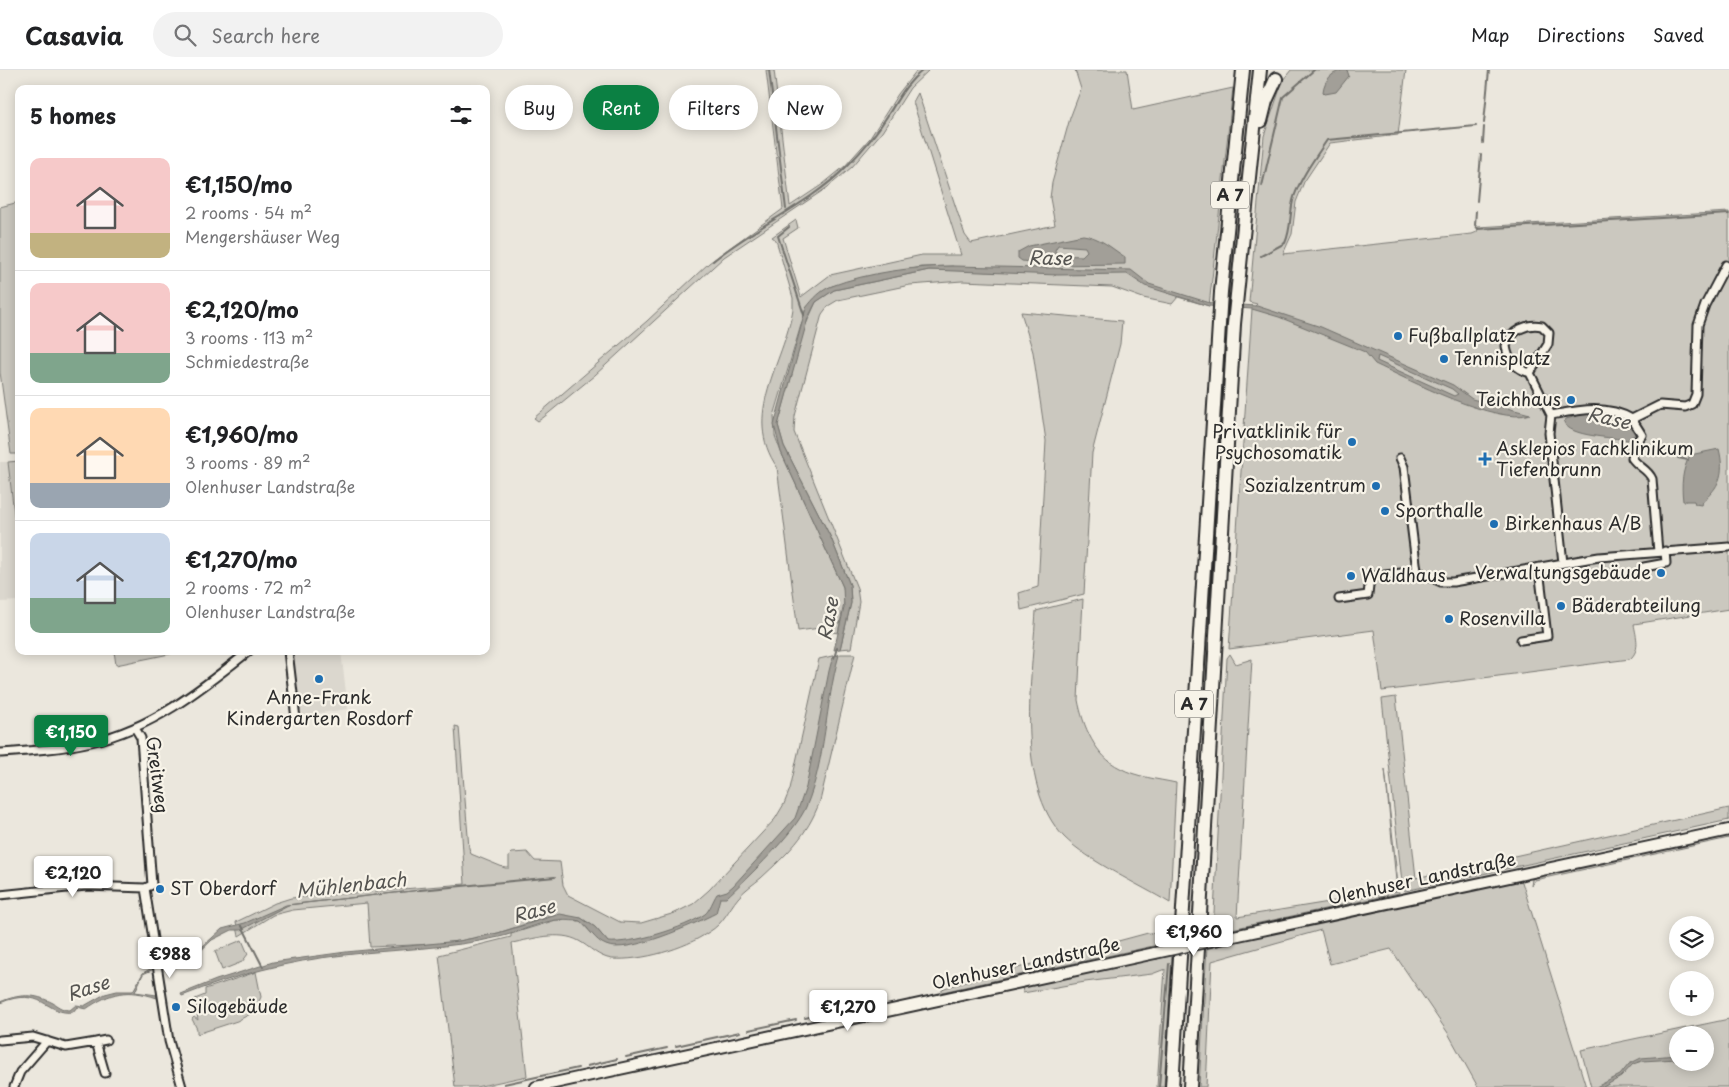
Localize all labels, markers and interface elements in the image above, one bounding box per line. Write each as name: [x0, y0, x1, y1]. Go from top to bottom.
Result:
search box: [153, 12, 503, 57]
text: Casavia: [25, 17, 123, 53]
icon: search: [171, 21, 199, 49]
text: Search here: [211, 21, 320, 49]
text: Map: [1471, 21, 1509, 48]
text: Directions: [1537, 21, 1625, 48]
text: Saved: [1653, 21, 1704, 48]
chip: Buy: [505, 85, 573, 130]
chip: Rent: [583, 85, 659, 130]
chip: Filters: [669, 85, 758, 130]
chip: New: [768, 85, 842, 130]
text: 5 homes: [30, 99, 116, 131]
icon: filters: [447, 101, 475, 129]
text: €1,150/mo: [185, 168, 292, 200]
icon: home: [70, 178, 130, 238]
road number: A 7: [1211, 182, 1249, 208]
text: 2 rooms · 54 m²: [185, 200, 312, 224]
text: Mengershäuser Weg: [185, 224, 340, 248]
water label: Rase: [1028, 243, 1073, 271]
text: €2,120/mo: [185, 293, 299, 325]
icon: home: [70, 303, 130, 363]
place label: Fußballplatz: [1408, 321, 1516, 348]
text: 3 rooms · 113 m²: [185, 325, 313, 349]
marker: Fußballplatz: [1392, 330, 1404, 342]
place label: Tennisplatz: [1454, 344, 1551, 371]
text: Schmiedestraße: [185, 349, 309, 373]
marker: Tennisplatz: [1438, 353, 1450, 365]
place label: Teichhaus: [1476, 385, 1561, 412]
marker: Teichhaus: [1565, 394, 1577, 406]
water label: Rase: [1585, 399, 1634, 436]
place label: Privatklinik für Psychosomatik: [1212, 417, 1343, 465]
text: €1,960/mo: [185, 418, 298, 450]
icon: home: [70, 428, 130, 488]
place label: Asklepios Fachklinikum Tiefenbrunn: [1496, 434, 1694, 482]
marker: Privatklinik für Psychosomatik: [1346, 436, 1358, 448]
text: 3 rooms · 89 m²: [185, 450, 310, 474]
marker: Asklepios Fachklinikum Tiefenbrunn: [1478, 452, 1492, 466]
place label: Sozialzentrum: [1244, 471, 1366, 498]
text: Olenhuser Landstraße: [185, 474, 355, 498]
marker: Sozialzentrum: [1370, 480, 1382, 492]
place label: Sporthalle: [1395, 496, 1484, 523]
marker: Sporthalle: [1379, 505, 1391, 517]
place label: Birkenhaus A/B: [1504, 509, 1641, 536]
marker: Birkenhaus A/B: [1488, 518, 1500, 530]
text: €1,270/mo: [185, 543, 297, 575]
icon: home: [70, 553, 130, 613]
place label: Verwaltungsgebäude: [1475, 558, 1651, 585]
place label: Waldhaus: [1361, 561, 1446, 588]
marker: Verwaltungsgebäude: [1655, 567, 1667, 579]
marker: Waldhaus: [1345, 570, 1357, 582]
text: 2 rooms · 72 m²: [185, 575, 312, 599]
place label: Bäderabteilung: [1571, 591, 1701, 618]
water label: Rase: [809, 594, 845, 643]
text: Olenhuser Landstraße: [185, 599, 355, 623]
marker: Bäderabteilung: [1555, 600, 1567, 612]
place label: Rosenvilla: [1459, 604, 1546, 631]
marker: Rosenvilla: [1443, 613, 1455, 625]
marker: Anne-Frank Kindergarten Rosdorf: [313, 673, 325, 685]
place label: Anne-Frank Kindergarten Rosdorf: [226, 683, 414, 731]
road number: A 7: [1175, 690, 1213, 718]
pin: €1,150: [30, 714, 112, 757]
text: €1,150: [45, 719, 97, 743]
street label: Greitweg: [140, 735, 177, 815]
street label: Olenhuser Landstraße: [1325, 844, 1518, 911]
pin: €2,120: [32, 856, 114, 898]
text: €2,120: [45, 860, 101, 884]
water label: Mühlenbach: [294, 864, 408, 904]
place label: ST Oberdorf: [170, 874, 278, 901]
marker: ST Oberdorf: [154, 883, 166, 895]
water label: Rase: [509, 891, 559, 929]
pin: €1,960: [1153, 914, 1235, 957]
map controls: [1669, 916, 1714, 1071]
button: layers: [1669, 916, 1714, 961]
text: €1,960: [1166, 919, 1222, 943]
street label: Olenhuser Landstraße: [929, 929, 1122, 996]
pin: €988: [140, 936, 200, 979]
text: €988: [149, 941, 191, 965]
water label: Rase: [63, 967, 113, 1007]
button: +: [1669, 971, 1714, 1016]
pin: €1,270: [807, 990, 889, 1032]
place label: Silogebäude: [186, 992, 288, 1019]
text: €1,270: [820, 994, 876, 1018]
marker: Silogebäude: [170, 1001, 182, 1013]
button: −: [1669, 1026, 1714, 1071]

